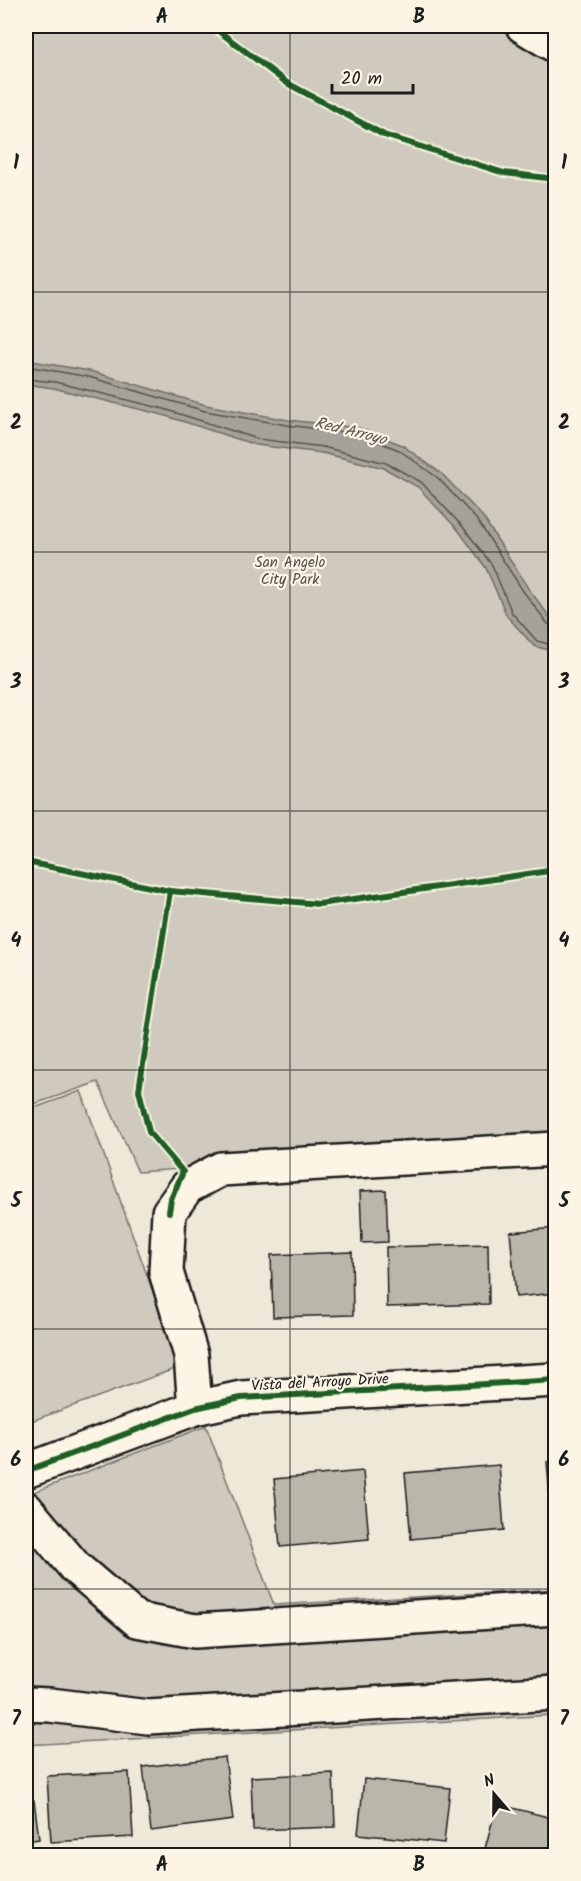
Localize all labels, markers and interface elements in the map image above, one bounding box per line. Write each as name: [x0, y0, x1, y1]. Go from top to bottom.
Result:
text: A: [156, 2, 168, 34]
text: B: [413, 2, 425, 34]
scale bar: [332, 57, 413, 95]
text: 20 m: [341, 65, 382, 94]
text: 1: [13, 148, 19, 180]
text: 1: [561, 148, 567, 180]
text: 2: [10, 408, 22, 440]
text: 2: [558, 408, 570, 440]
water label: Red Arroyo: [312, 410, 391, 453]
park label: San Angelo City Park: [255, 551, 325, 592]
text: 3: [10, 667, 22, 699]
text: 3: [558, 667, 570, 699]
text: 4: [11, 926, 22, 958]
text: 4: [559, 926, 570, 958]
text: 5: [10, 1186, 23, 1218]
text: 5: [558, 1186, 571, 1218]
street label: Vista del Arroyo Drive: [251, 1367, 390, 1399]
text: 6: [11, 1445, 22, 1477]
text: 6: [559, 1445, 570, 1477]
text: 7: [11, 1704, 21, 1736]
text: 7: [559, 1704, 569, 1736]
north arrow: [464, 1764, 524, 1824]
text: N: [480, 1768, 498, 1795]
text: A: [156, 1850, 168, 1881]
text: B: [413, 1850, 425, 1881]

